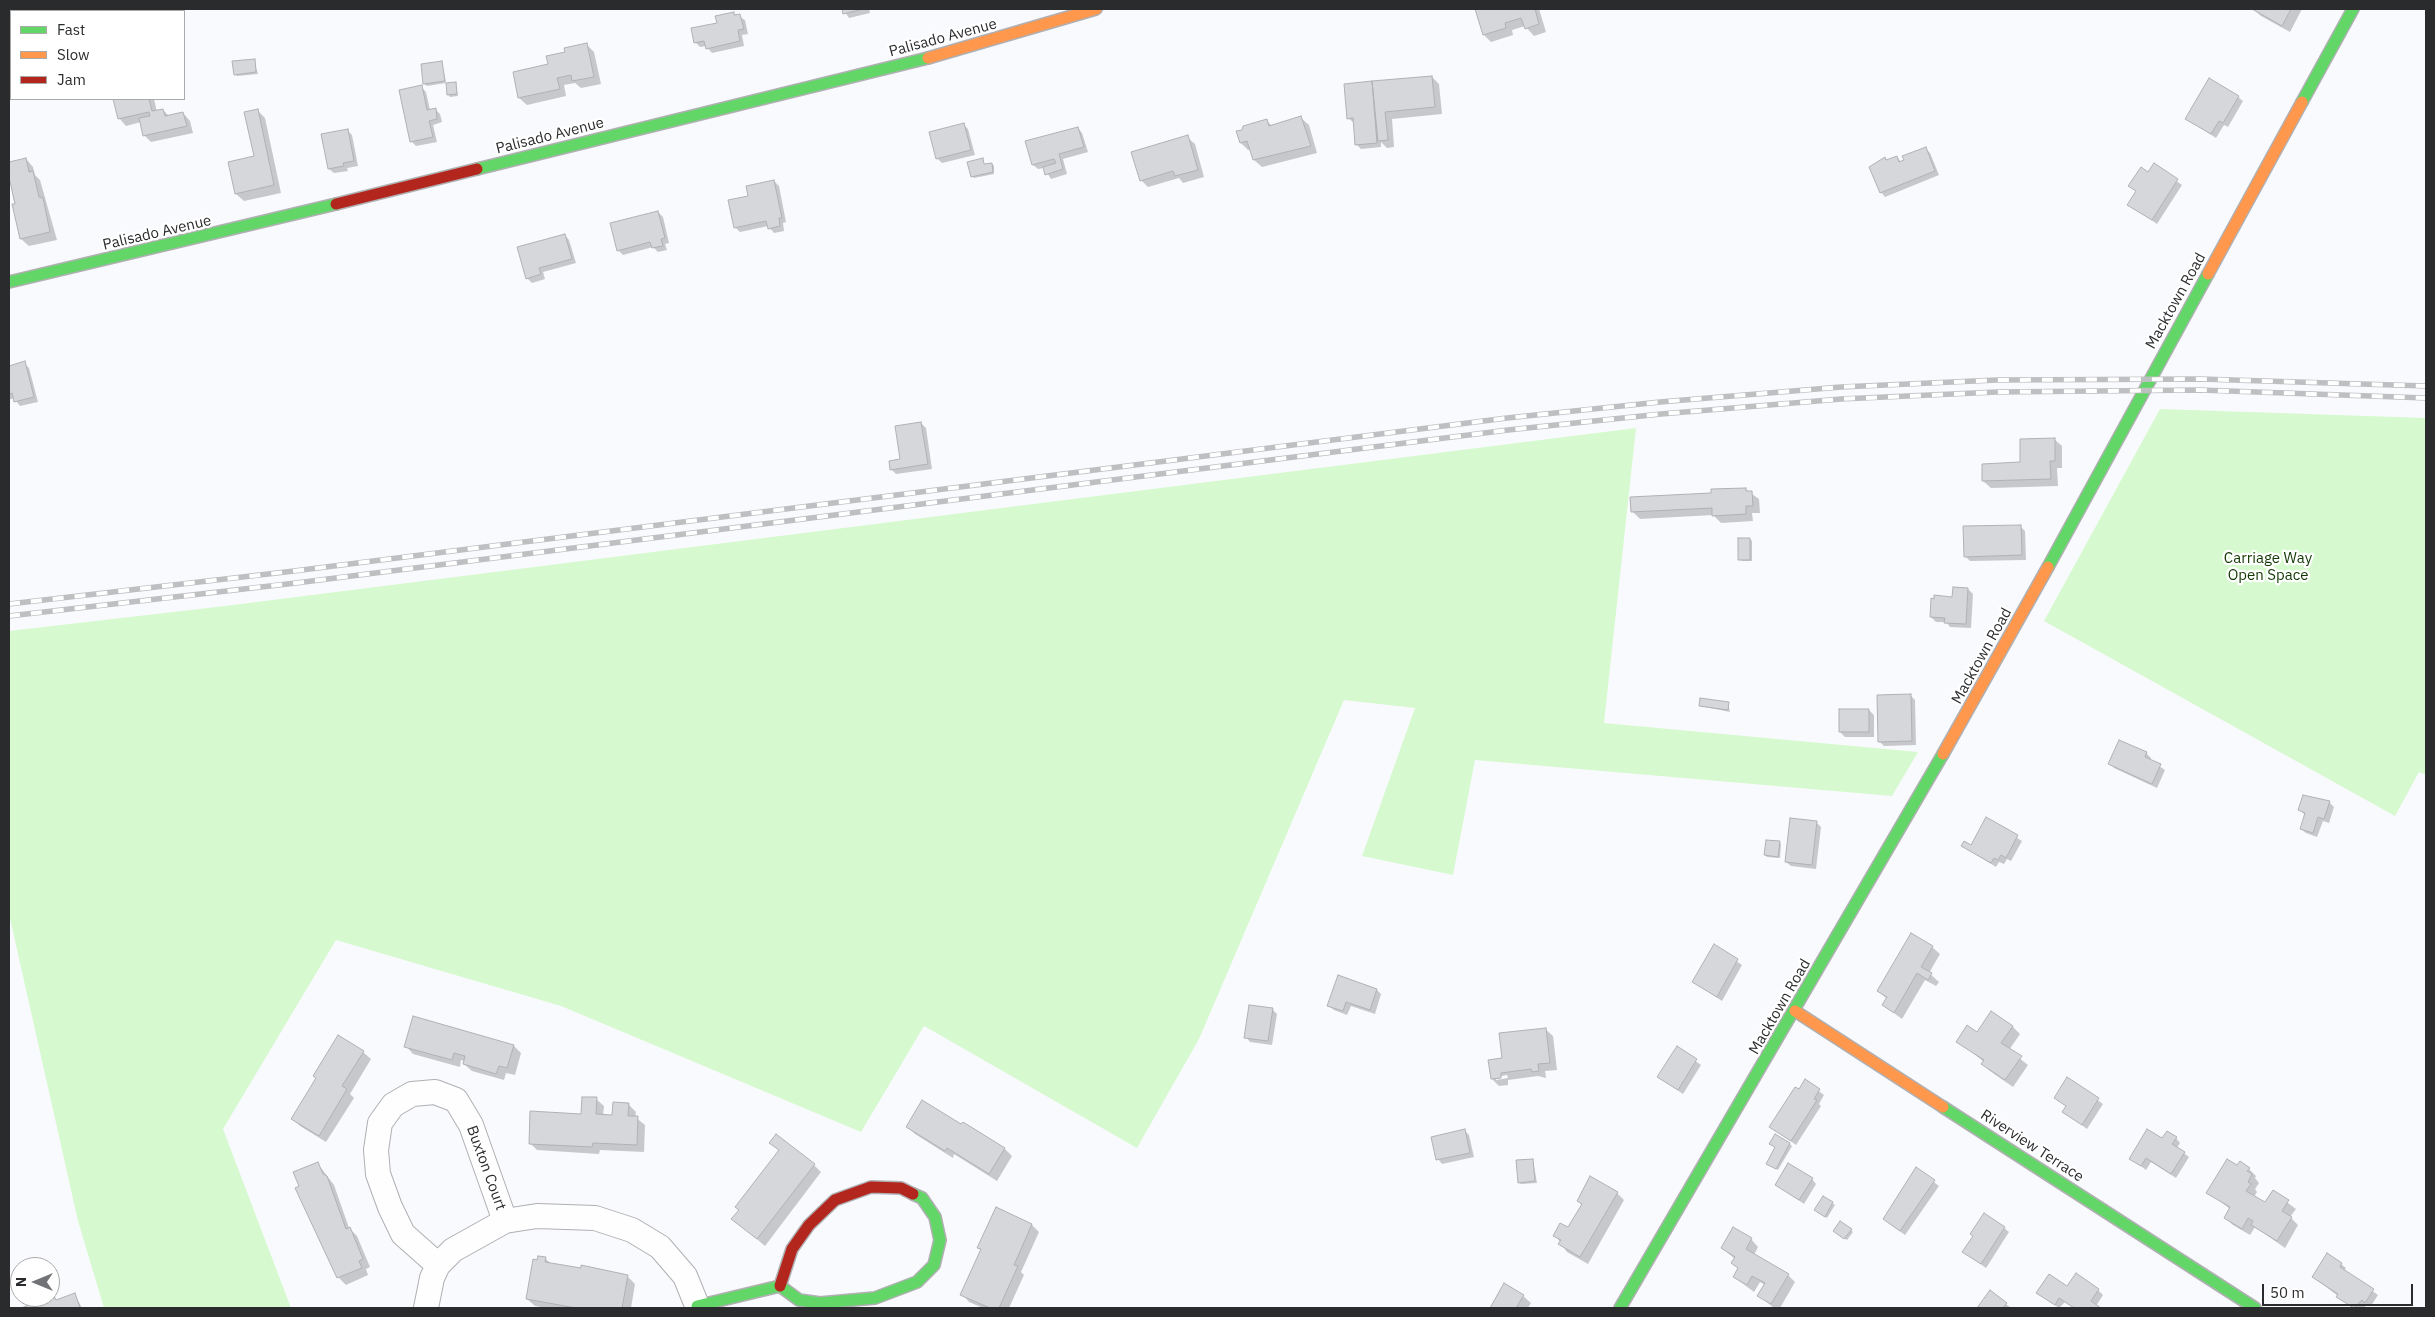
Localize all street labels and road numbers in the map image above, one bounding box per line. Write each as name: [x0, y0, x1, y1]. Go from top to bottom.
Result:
street label: Palisado Avenue: [887, 15, 999, 61]
street label: Palisado Avenue: [494, 114, 606, 158]
street label: Palisado Avenue: [101, 212, 213, 254]
street label: Macktown Road: [2142, 250, 2210, 352]
street label: Macktown Road: [1948, 605, 2016, 707]
street label: Macktown Road: [1745, 956, 1815, 1058]
street label: Riverview Terrace: [1977, 1106, 2087, 1186]
street label: Buxton Court: [462, 1123, 510, 1213]

